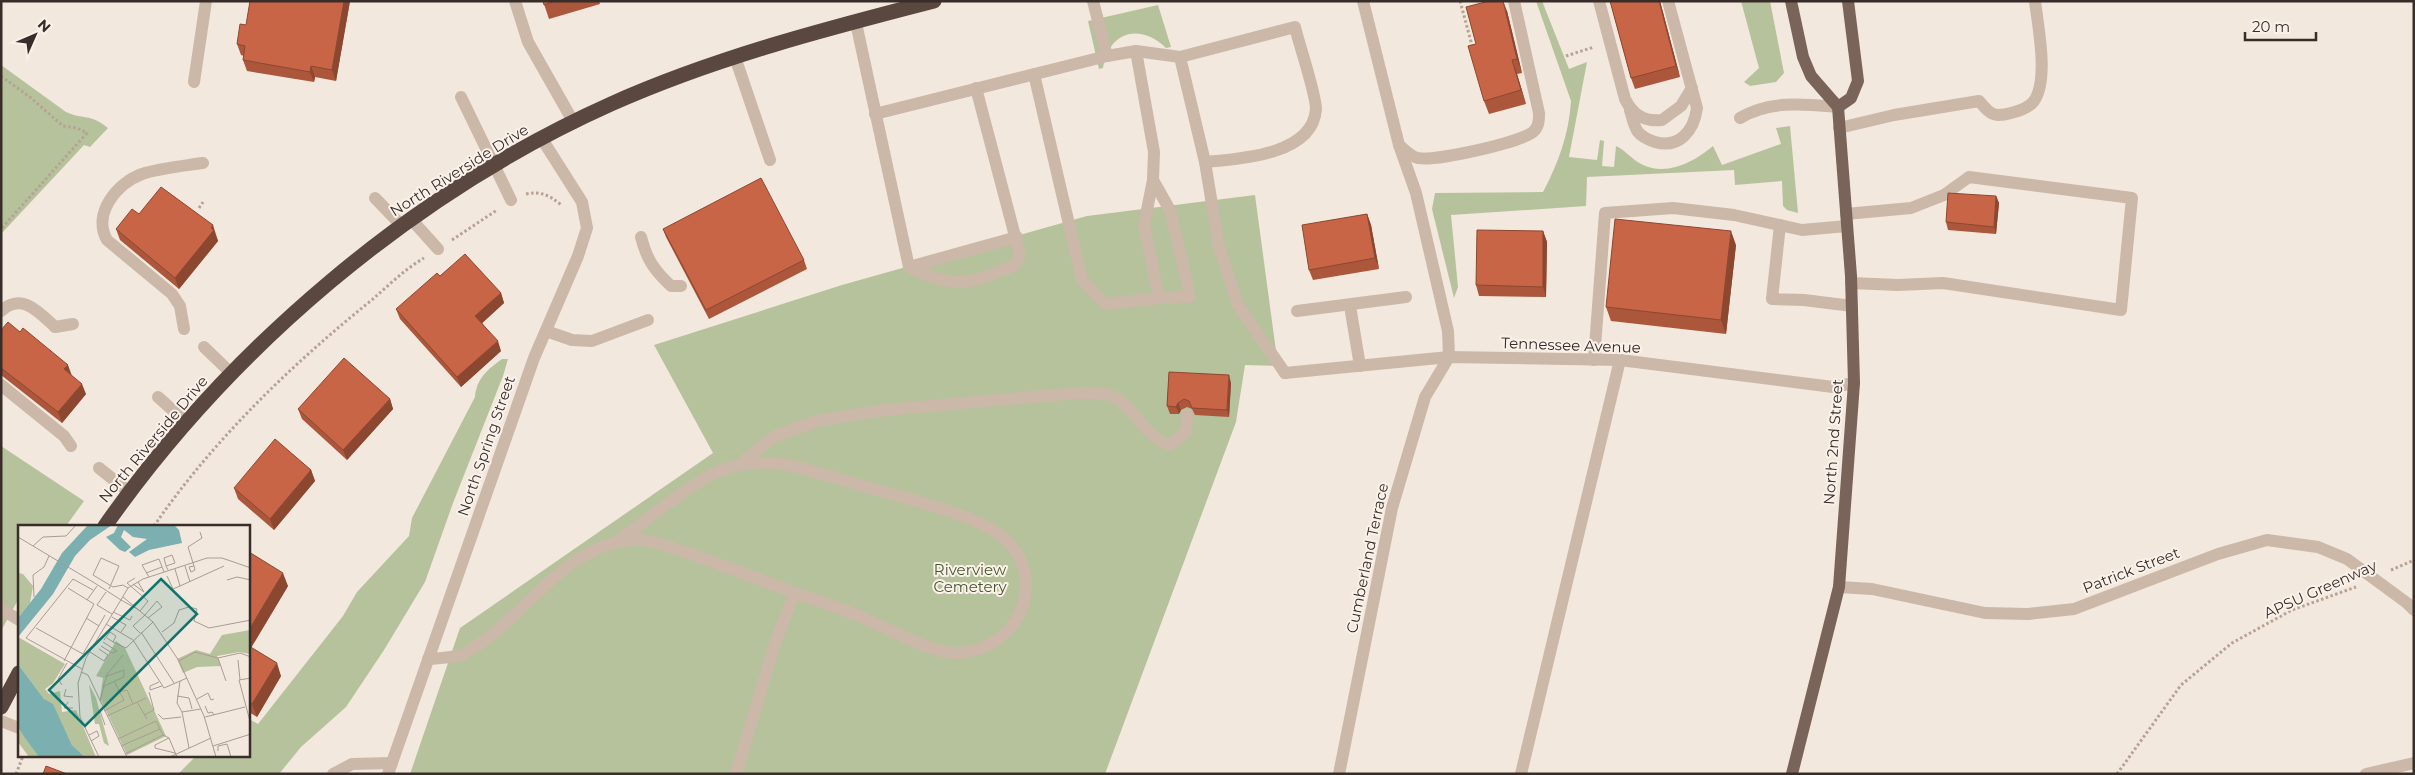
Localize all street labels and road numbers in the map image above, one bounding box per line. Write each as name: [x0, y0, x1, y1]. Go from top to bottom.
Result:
street label: North Riverside Drive: [386, 120, 532, 220]
street label: Tennessee Avenue: [1501, 333, 1641, 357]
street label: North Riverside Drive: [94, 372, 212, 506]
street label: North Spring Street: [453, 373, 519, 519]
street label: North 2nd Street: [1819, 378, 1847, 506]
street label: Cumberland Terrace: [1342, 481, 1392, 635]
street label: Patrick Street: [2080, 543, 2182, 597]
street label: APSU Greenway: [2261, 555, 2380, 622]

